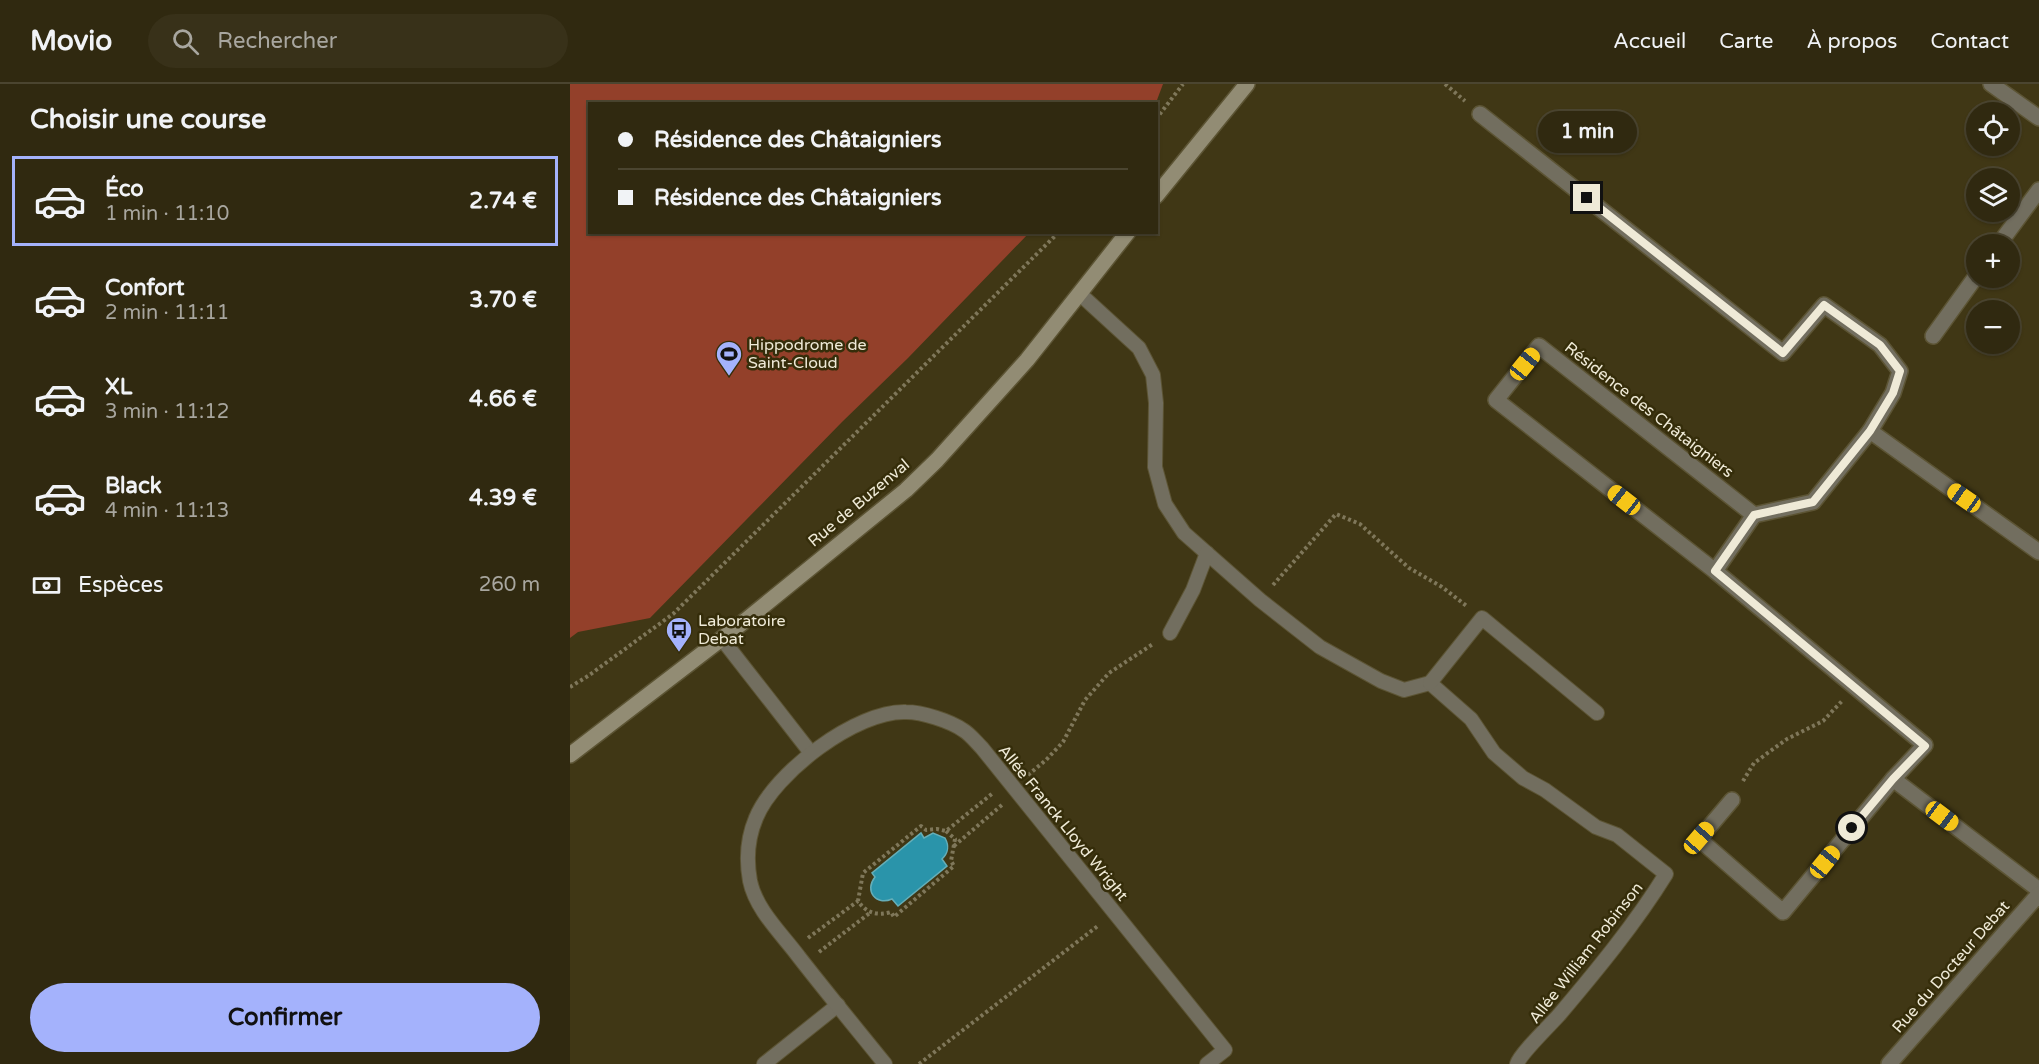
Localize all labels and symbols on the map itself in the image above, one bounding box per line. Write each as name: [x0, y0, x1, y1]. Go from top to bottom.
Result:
callout: 1 min: [1538, 111, 1636, 153]
route end: [1573, 184, 1600, 211]
place label: Hippodrome de Saint-Cloud: [748, 335, 867, 373]
street label: Résidence des Châtaigniers: [1560, 338, 1738, 482]
sports icon: Hippodrome de Saint-Cloud: [714, 339, 744, 377]
car: [1507, 344, 1543, 384]
street label: Rue de Buzenval: [804, 455, 914, 551]
car: [1944, 480, 1984, 516]
car: [1604, 482, 1644, 518]
place label: Laboratoire Debat: [698, 611, 786, 649]
bus stop icon: Laboratoire Debat: [664, 615, 694, 653]
street label: Allée Franck Lloyd Wright: [994, 741, 1132, 905]
car: [1922, 798, 1962, 834]
route start: [1838, 814, 1865, 841]
car: [1680, 819, 1718, 857]
car: [1807, 842, 1843, 882]
street label: Allée William Robinson: [1525, 878, 1647, 1028]
street label: Rue du Docteur Debat: [1888, 897, 2014, 1037]

